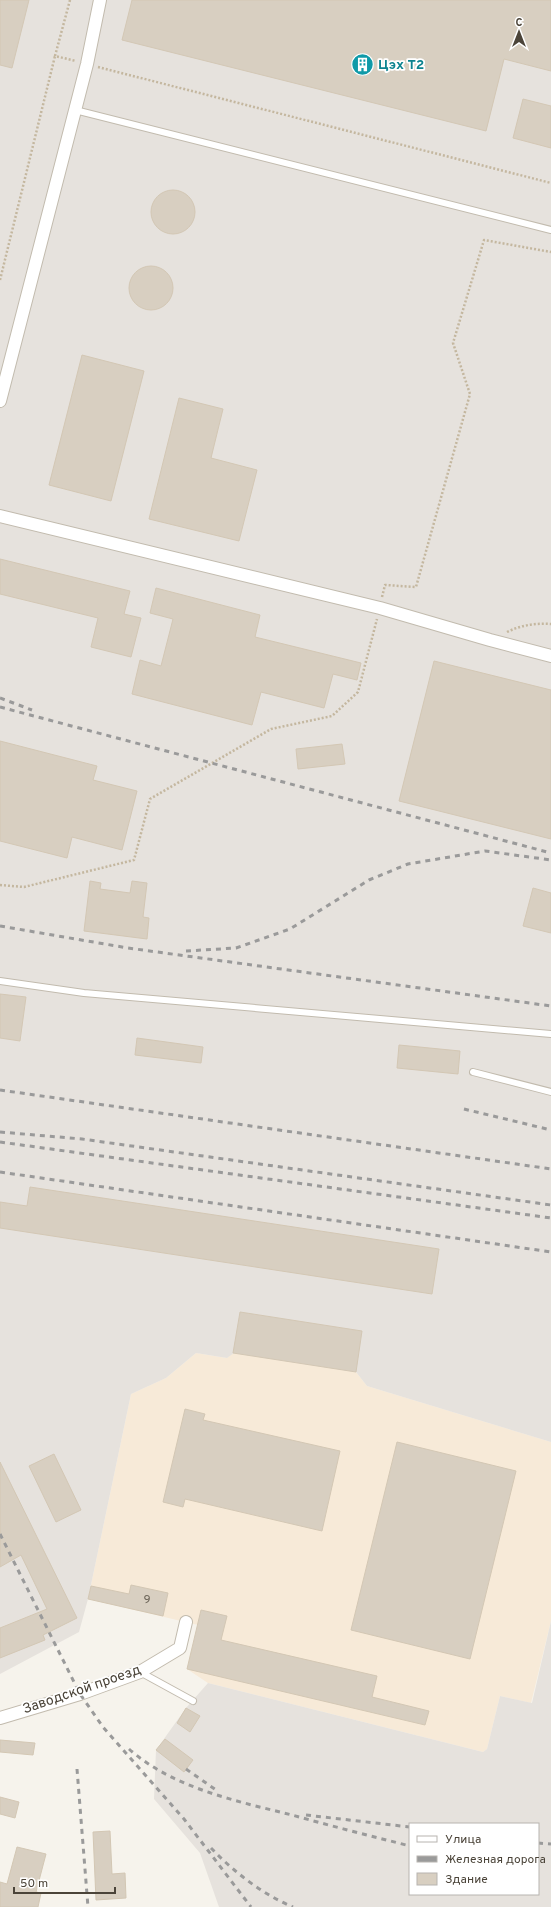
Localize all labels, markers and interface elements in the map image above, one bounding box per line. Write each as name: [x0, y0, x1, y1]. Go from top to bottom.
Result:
north arrow: [499, 12, 539, 52]
text: С: [515, 16, 523, 30]
building icon: Цэх Т2: [349, 52, 375, 78]
place label: Цэх Т2: [378, 57, 424, 74]
house number: 9: [143, 1592, 151, 1608]
street label: Заводской проезд: [20, 1662, 144, 1718]
legend: [409, 1823, 539, 1895]
text: Улица: [445, 1832, 481, 1848]
text: Железная дорога: [445, 1852, 546, 1868]
scale bar: [14, 1869, 115, 1895]
text: Здание: [445, 1872, 488, 1888]
text: 50 m: [20, 1876, 48, 1892]

